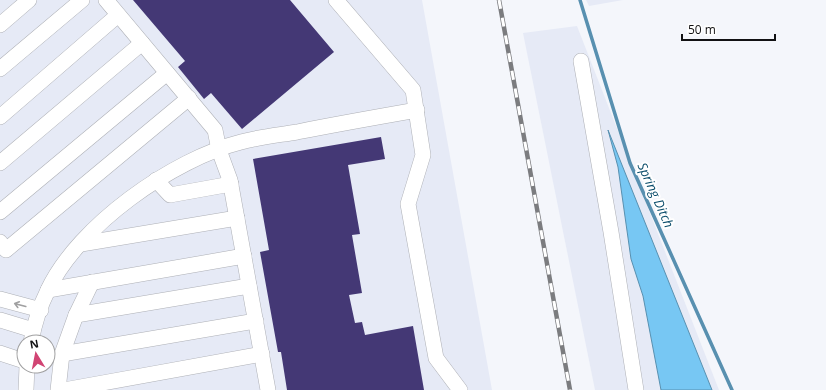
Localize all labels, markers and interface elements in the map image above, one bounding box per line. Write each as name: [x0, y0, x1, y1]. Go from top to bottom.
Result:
scale bar: [682, 16, 775, 42]
text: 50 m: [688, 21, 716, 38]
water label: Spring Ditch: [634, 159, 678, 231]
one-way arrow: [14, 300, 27, 308]
north arrow: [16, 334, 56, 374]
text: N: [28, 335, 40, 352]

